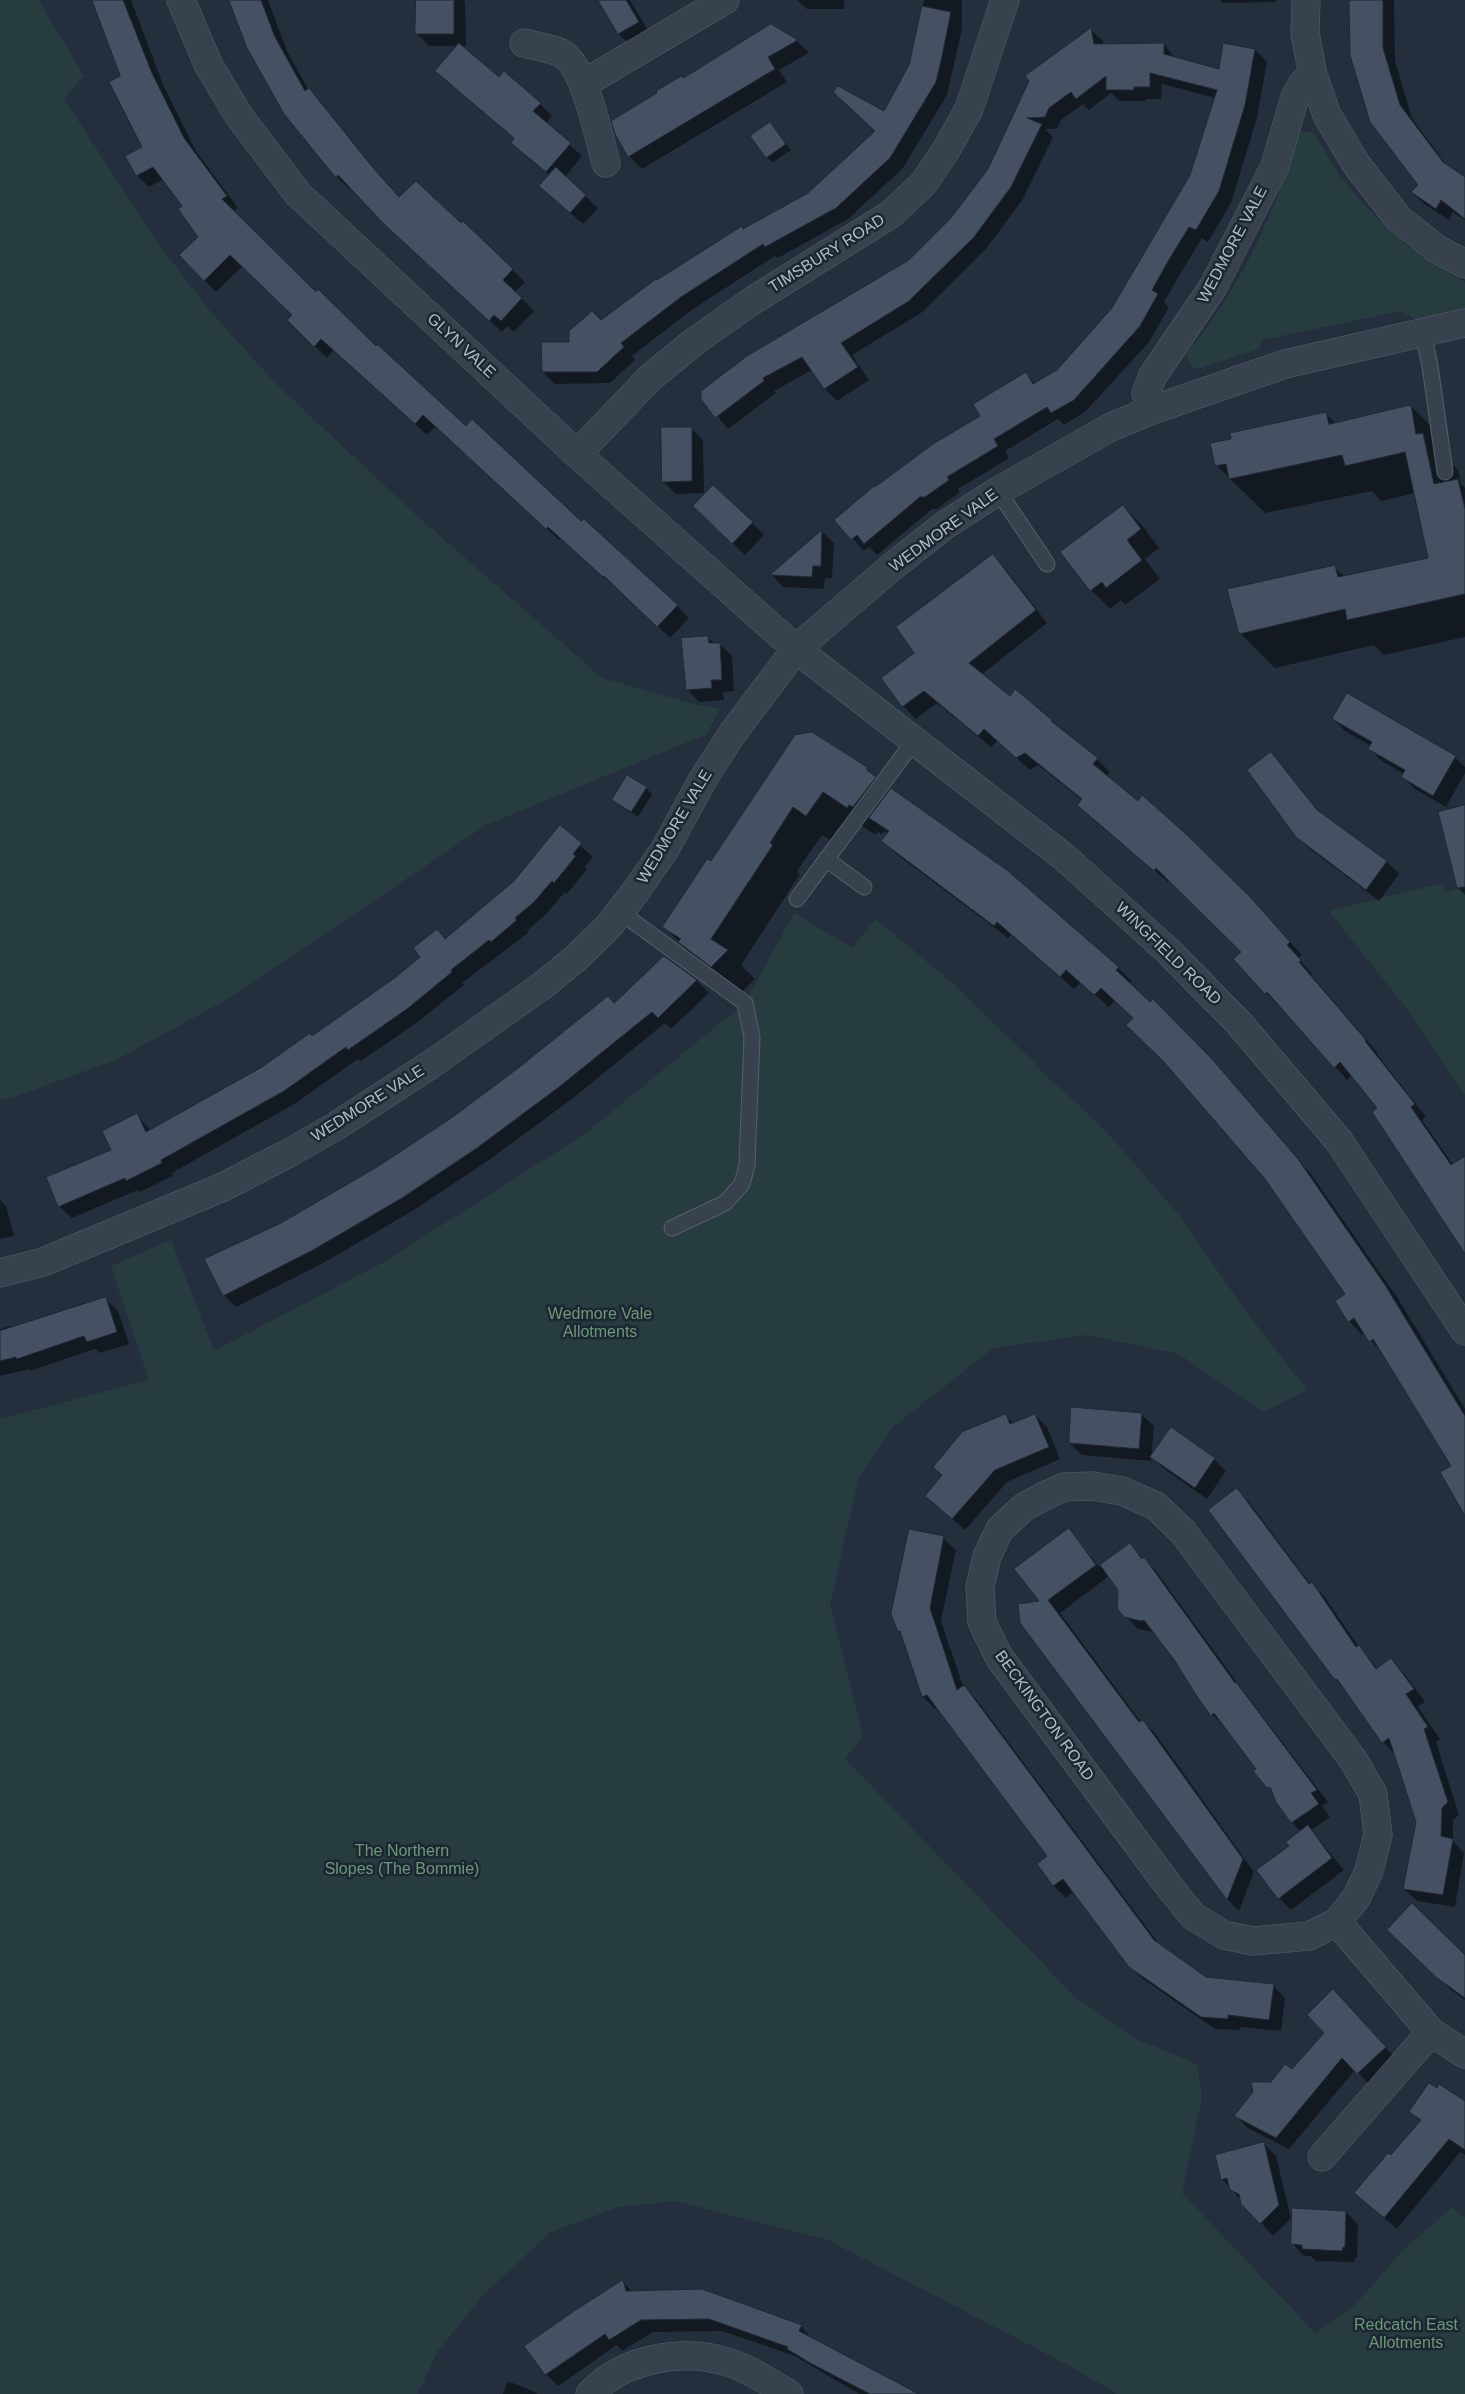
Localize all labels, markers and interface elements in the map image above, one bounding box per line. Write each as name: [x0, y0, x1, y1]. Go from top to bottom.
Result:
street label: WEDMORE VALE: [1194, 183, 1272, 307]
street label: TIMSBURY ROAD: [765, 211, 889, 297]
street label: GLYN VALE: [423, 309, 499, 383]
street label: WEDMORE VALE: [886, 485, 1002, 577]
street label: WEDMORE VALE: [633, 767, 717, 887]
street label: WINGFIELD ROAD: [1111, 899, 1225, 1009]
street label: WEDMORE VALE: [308, 1062, 428, 1146]
park label: Wedmore Vale Allotments: [548, 1305, 652, 1343]
street label: BECKINGTON ROAD: [990, 1647, 1098, 1785]
park label: The Northern Slopes (The Bommie): [325, 1842, 479, 1880]
park label: Redcatch East Allotments: [1354, 2316, 1458, 2354]

